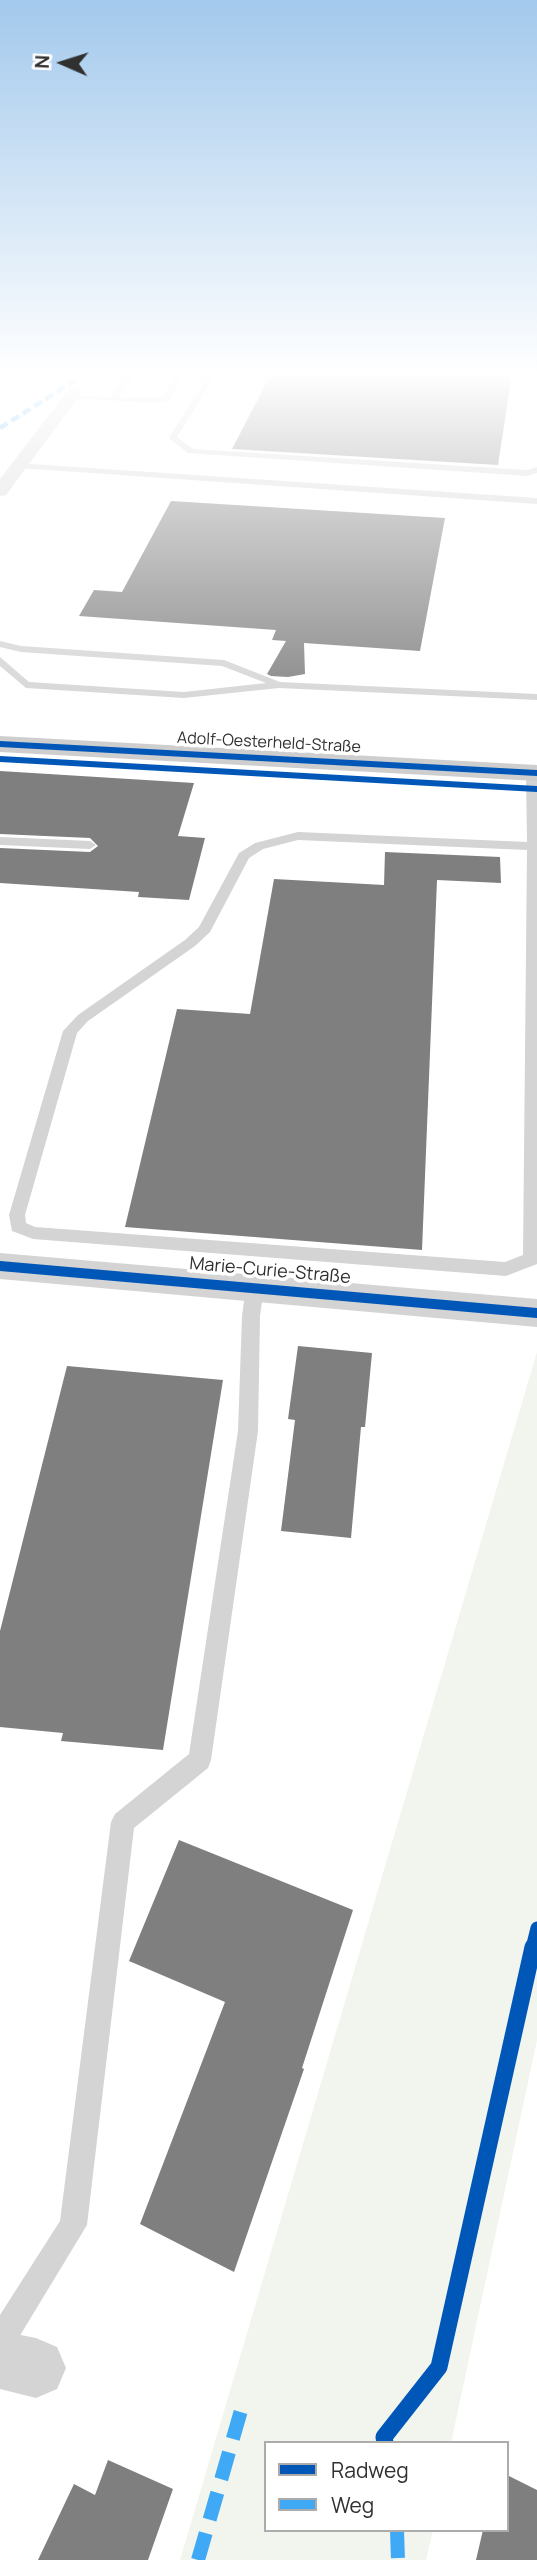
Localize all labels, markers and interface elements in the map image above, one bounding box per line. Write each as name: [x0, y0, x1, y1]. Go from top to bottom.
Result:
north arrow: [28, 28, 98, 98]
text: N: [29, 54, 55, 69]
street label: Adolf-Oesterheld-Straße: [177, 729, 361, 757]
street label: Marie-Curie-Straße: [188, 1253, 352, 1289]
legend: [264, 2441, 509, 2532]
text: Radweg: [331, 2456, 409, 2484]
text: Weg: [331, 2491, 374, 2519]

